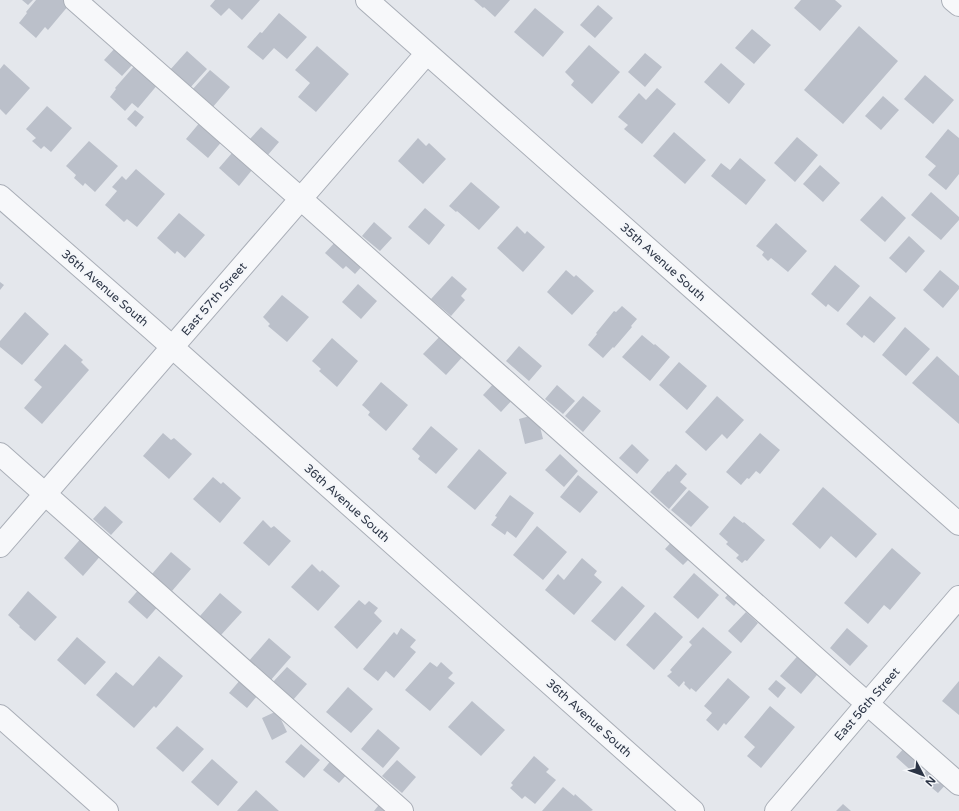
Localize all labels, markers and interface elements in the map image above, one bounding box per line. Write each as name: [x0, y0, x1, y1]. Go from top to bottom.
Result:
street label: 35th Avenue South: [617, 220, 709, 304]
street label: 36th Avenue South: [59, 247, 151, 329]
street label: East 57th Street: [178, 259, 250, 338]
street label: 36th Avenue South: [301, 461, 393, 545]
street label: East 56th Street: [831, 664, 903, 743]
street label: 36th Avenue South: [543, 676, 635, 760]
north arrow: [903, 755, 943, 795]
text: N: [922, 774, 938, 789]

